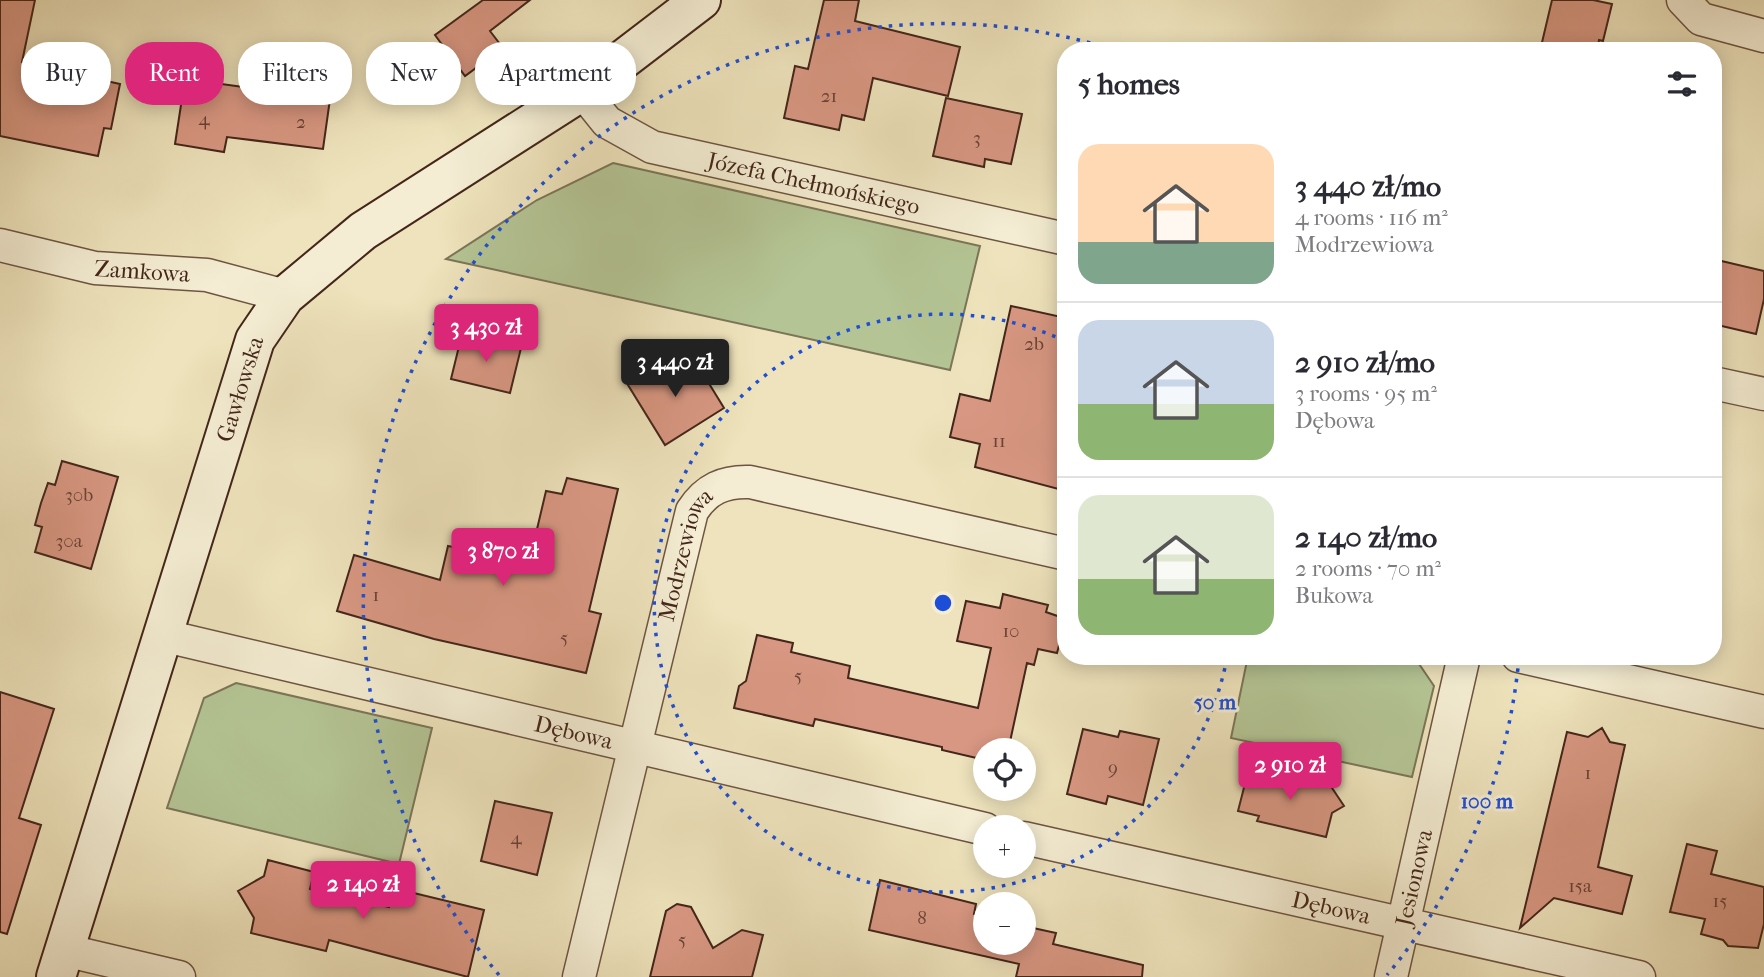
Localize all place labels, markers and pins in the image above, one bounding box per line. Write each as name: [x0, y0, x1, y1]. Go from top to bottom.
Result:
pin: 3 430 zł: [414, 304, 558, 364]
pin: 3 440 zł: [603, 340, 747, 399]
pin: 3 870 zł: [431, 528, 575, 588]
centre of rings: [931, 591, 955, 615]
pin: 2 910 zł: [1218, 742, 1362, 802]
pin: 2 140 zł: [291, 862, 435, 921]

